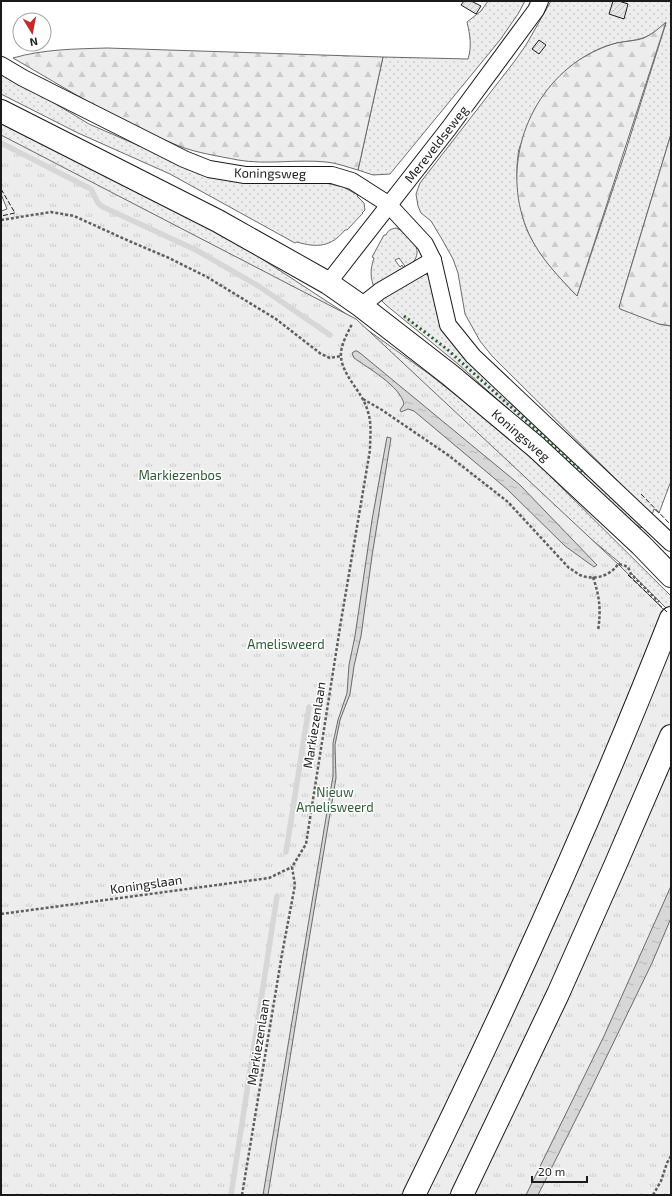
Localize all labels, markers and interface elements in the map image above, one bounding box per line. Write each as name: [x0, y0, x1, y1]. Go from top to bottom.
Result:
north arrow: [12, 12, 52, 52]
text: N: [29, 35, 39, 49]
street label: Mereveldseweg: [401, 102, 471, 186]
street label: Koningsweg: [234, 164, 306, 182]
street label: Koningsweg: [489, 405, 553, 465]
park label: Markiezenbos: [138, 467, 222, 483]
park label: Amelisweerd: [247, 636, 325, 652]
street label: Markiezenlaan: [299, 681, 329, 769]
park label: Nieuw Amelisweerd: [296, 784, 374, 815]
street label: Koningslaan: [109, 871, 183, 897]
street label: Markiezenlaan: [243, 998, 273, 1086]
scale bar: [532, 1158, 587, 1184]
text: 20 m: [538, 1164, 565, 1178]

